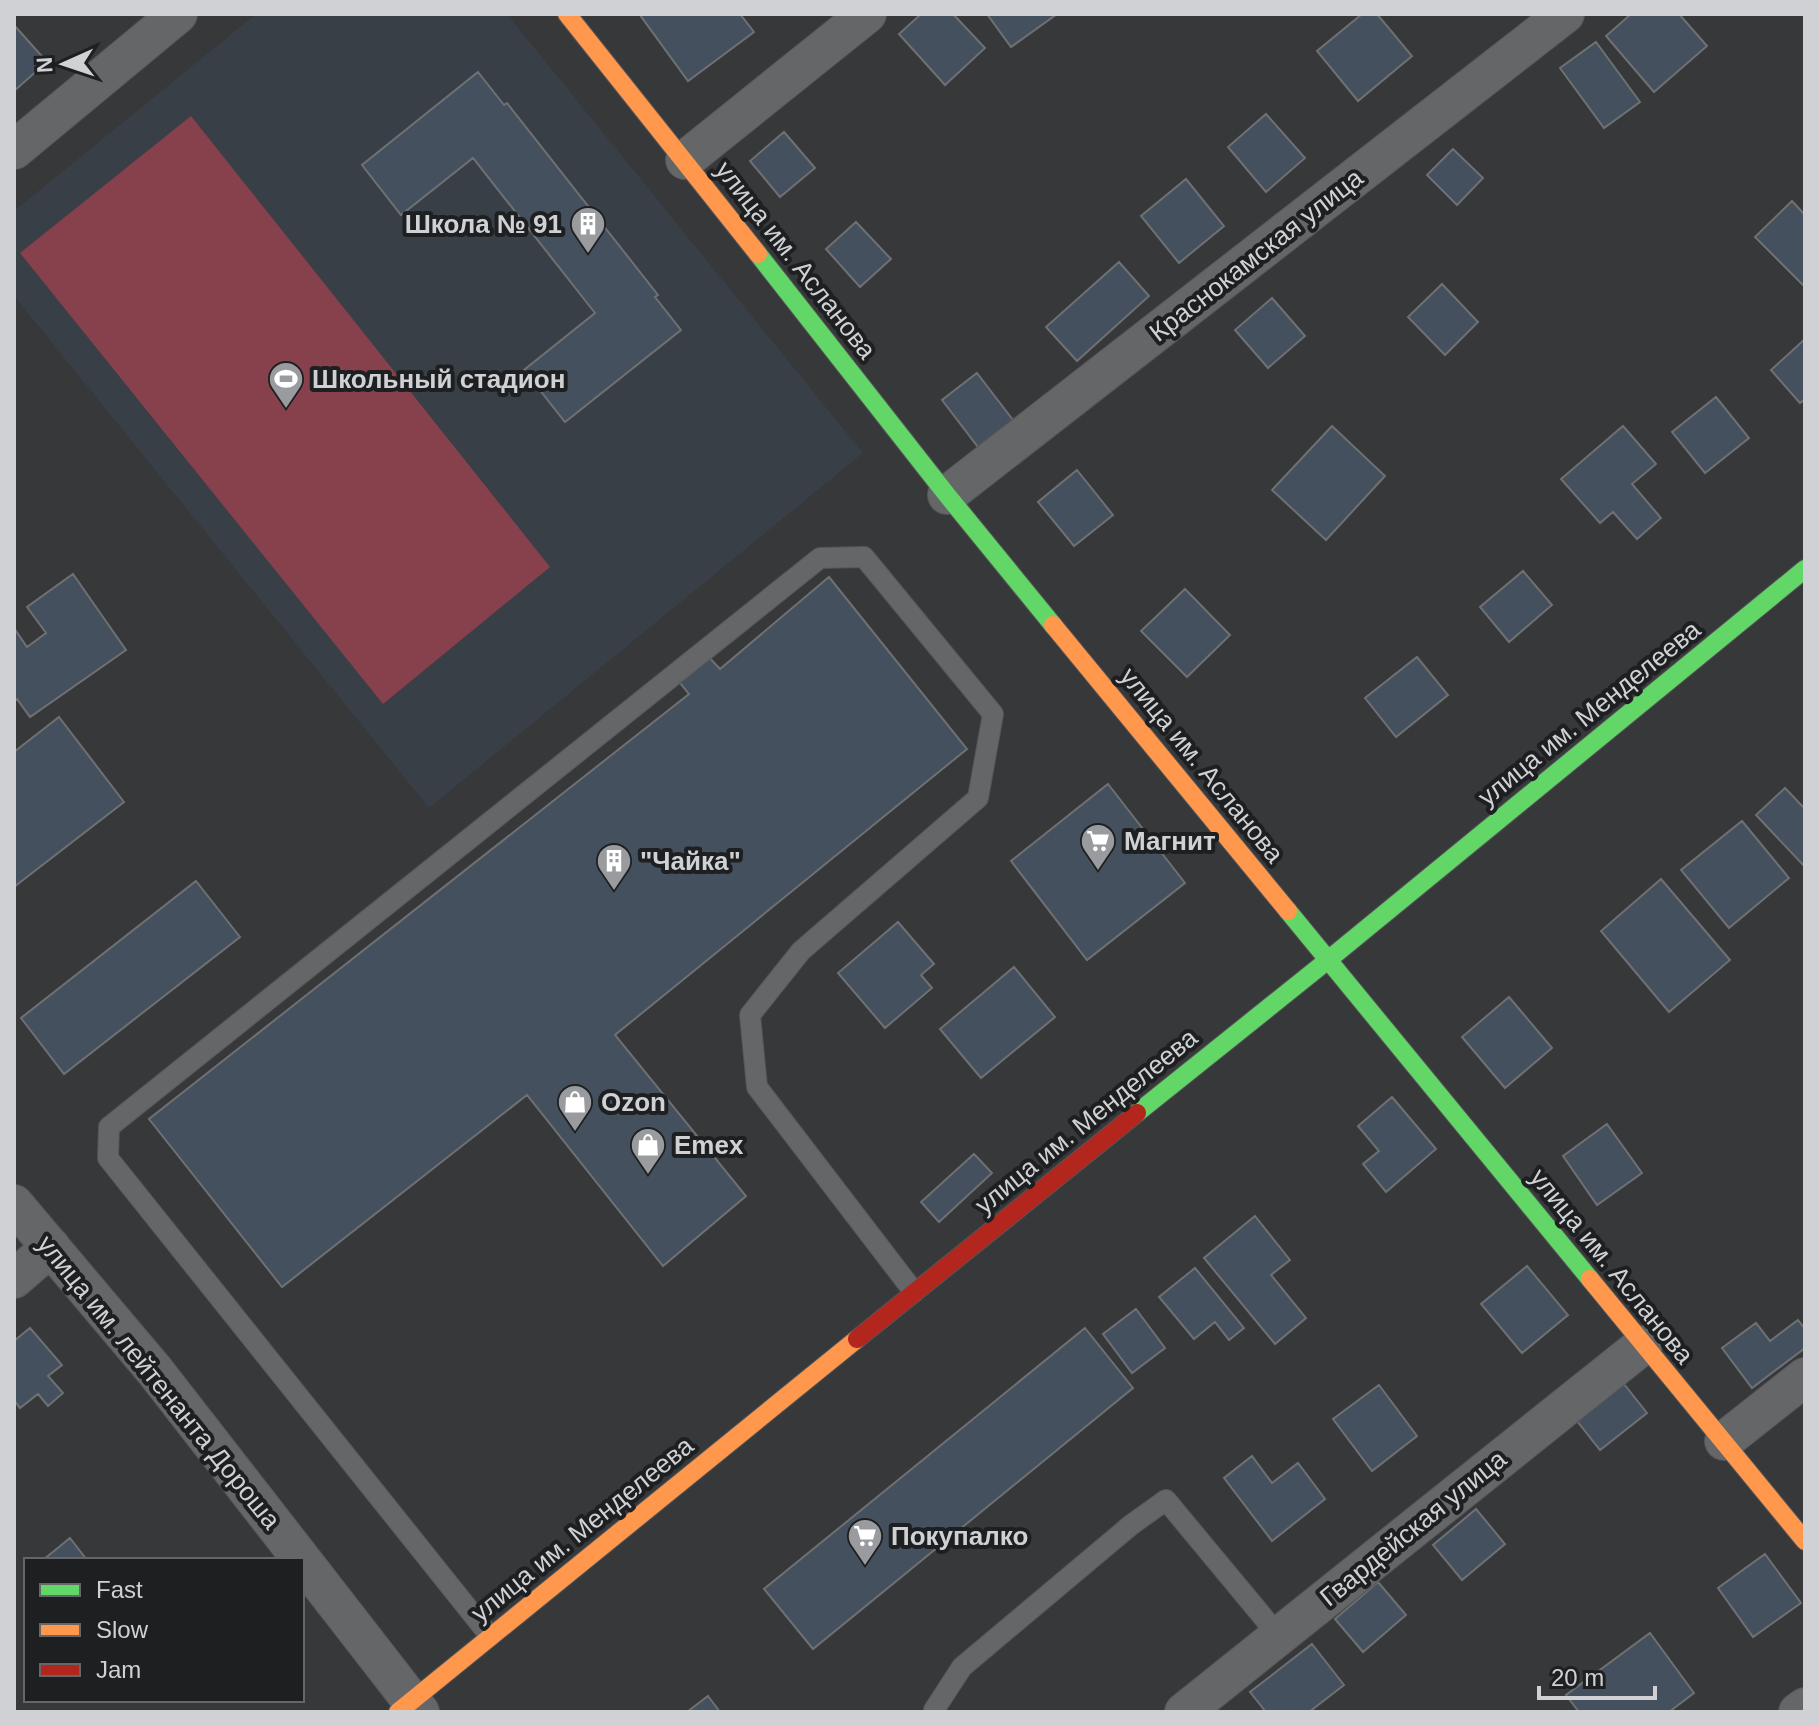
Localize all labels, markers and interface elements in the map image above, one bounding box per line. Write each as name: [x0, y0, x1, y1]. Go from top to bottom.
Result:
north arrow: [24, 24, 104, 104]
text: N: [32, 56, 57, 74]
street label: улица им. Асланова: [710, 155, 883, 365]
street label: Краснокамская улица: [1143, 162, 1369, 348]
building icon: Школа № 91: [569, 205, 607, 255]
place label: Школа № 91: [405, 209, 562, 239]
sports icon: Школьный стадион: [267, 360, 305, 410]
place label: Школьный стадион: [312, 364, 565, 394]
street label: улица им. Менделеева: [1472, 614, 1707, 812]
street label: улица им. Асланова: [1114, 661, 1290, 869]
supermarket icon: Магнит: [1079, 822, 1117, 872]
place label: Магнит: [1124, 826, 1216, 856]
building icon: "Чайка": [595, 842, 633, 892]
place label: "Чайка": [640, 846, 741, 876]
street label: улица им. Менделеева: [969, 1022, 1204, 1220]
shop icon: Ozon: [556, 1083, 594, 1133]
place label: Ozon: [601, 1087, 666, 1117]
shop icon: Emex: [629, 1126, 667, 1176]
place label: Emex: [674, 1130, 744, 1160]
street label: улица им. Асланова: [1524, 1162, 1700, 1370]
street label: улица им. лейтенанта Дороша: [31, 1229, 287, 1535]
street label: улица им. Менделеева: [465, 1430, 700, 1628]
street label: Гвардейская улица: [1314, 1443, 1513, 1612]
supermarket icon: Покупалко: [846, 1517, 884, 1567]
place label: Покупалко: [891, 1521, 1028, 1551]
legend: [24, 1558, 304, 1702]
text: Fast: [96, 1576, 143, 1603]
text: Slow: [96, 1616, 149, 1643]
scale bar: [1539, 1650, 1655, 1700]
text: Jam: [96, 1656, 141, 1683]
text: 20 m: [1551, 1664, 1604, 1691]

